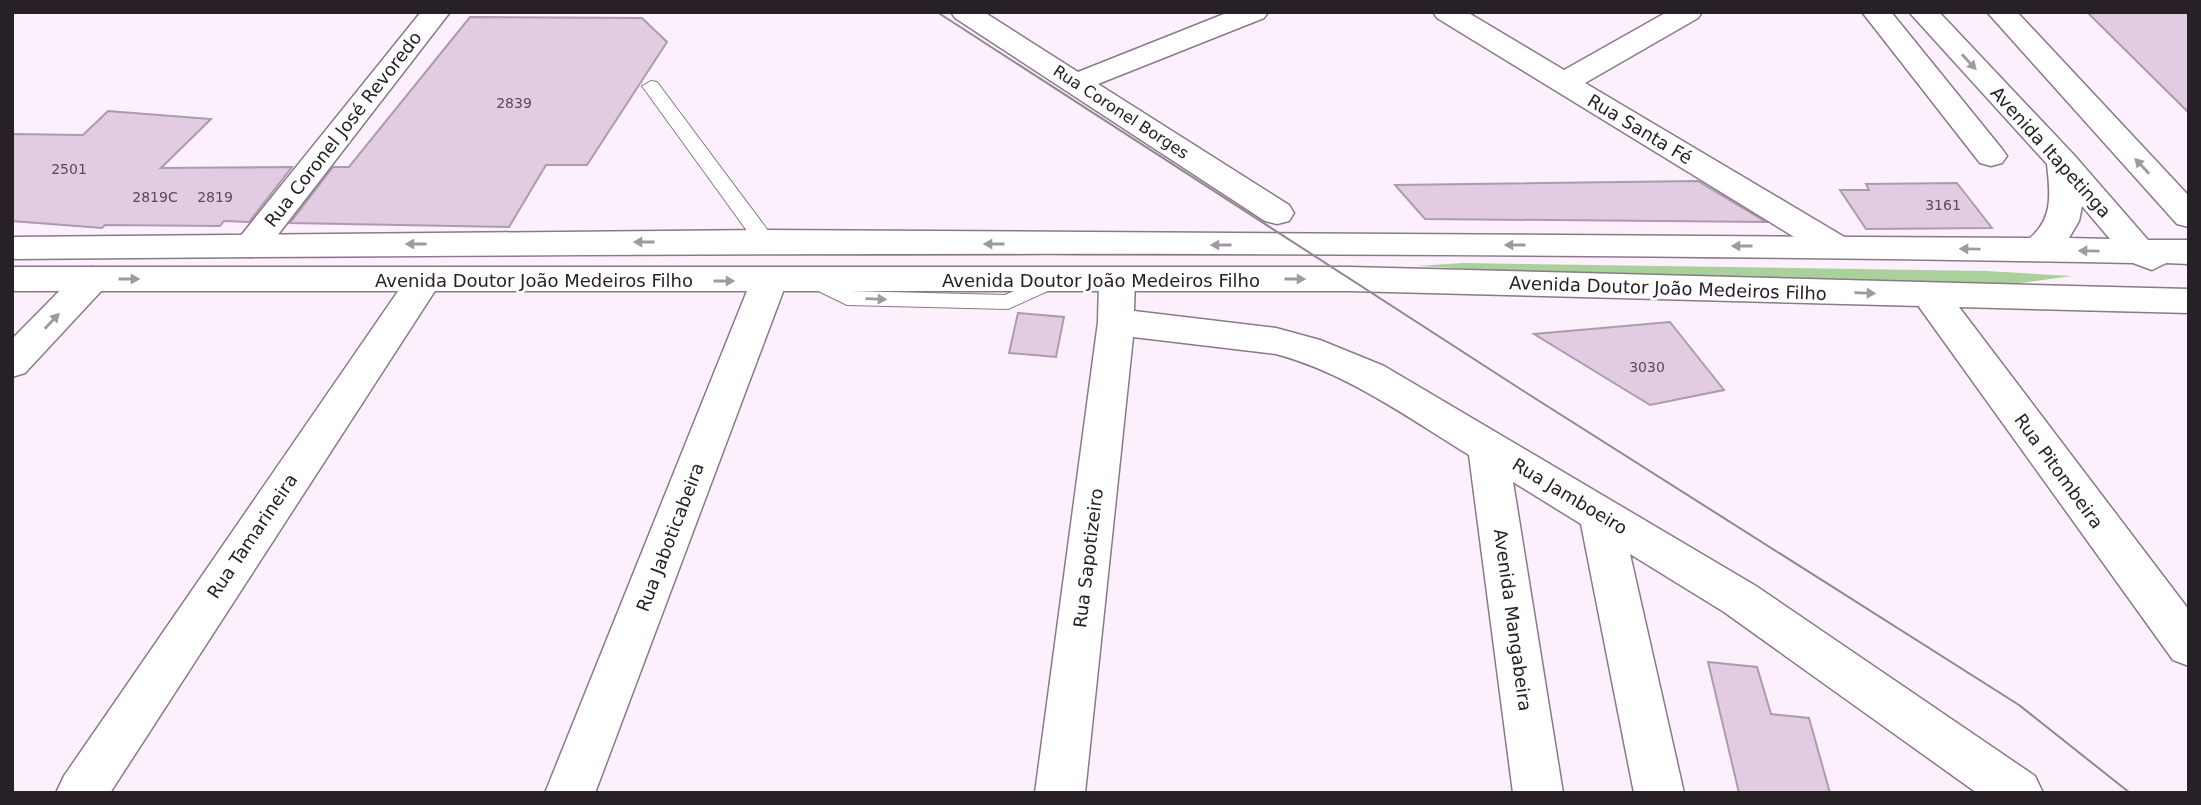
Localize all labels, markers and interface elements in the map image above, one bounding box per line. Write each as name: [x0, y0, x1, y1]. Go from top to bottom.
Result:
street label: Rua Coronel José Revoredo: [260, 27, 426, 231]
one-way arrow: [1961, 53, 1977, 70]
street label: Rua Coronel Borges: [1050, 61, 1192, 163]
street label: Avenida Itapetinga: [1987, 82, 2115, 222]
street label: Rua Santa Fé: [1584, 90, 1696, 168]
house number: 2839: [496, 95, 532, 111]
one-way arrow: [2135, 158, 2151, 175]
house number: 2501: [51, 161, 87, 177]
house number: 2819C: [132, 189, 178, 205]
house number: 2819: [197, 189, 233, 205]
house number: 3161: [1925, 197, 1961, 213]
one-way arrow: [632, 236, 654, 248]
one-way arrow: [405, 238, 427, 250]
one-way arrow: [982, 238, 1004, 250]
one-way arrow: [1210, 239, 1232, 251]
one-way arrow: [1504, 239, 1526, 251]
one-way arrow: [1731, 240, 1753, 252]
one-way arrow: [1959, 243, 1981, 255]
one-way arrow: [2077, 245, 2099, 257]
street label: Avenida Doutor João Medeiros Filho: [375, 270, 693, 291]
street label: Avenida Doutor João Medeiros Filho: [942, 270, 1260, 291]
street label: Avenida Doutor João Medeiros Filho: [1509, 272, 1827, 304]
one-way arrow: [119, 273, 141, 285]
one-way arrow: [1284, 273, 1306, 285]
one-way arrow: [714, 275, 736, 287]
one-way arrow: [1855, 288, 1877, 299]
one-way arrow: [866, 293, 888, 304]
one-way arrow: [44, 312, 60, 330]
house number: 3030: [1629, 359, 1665, 375]
street label: Rua Pitombeira: [2010, 409, 2108, 533]
street label: Rua Jamboeiro: [1509, 453, 1631, 539]
street label: Rua Jaboticabeira: [632, 460, 708, 614]
street label: Rua Tamarineira: [203, 470, 301, 602]
street label: Rua Sapotizeiro: [1069, 487, 1107, 629]
street label: Avenida Mangabeira: [1490, 527, 1536, 713]

